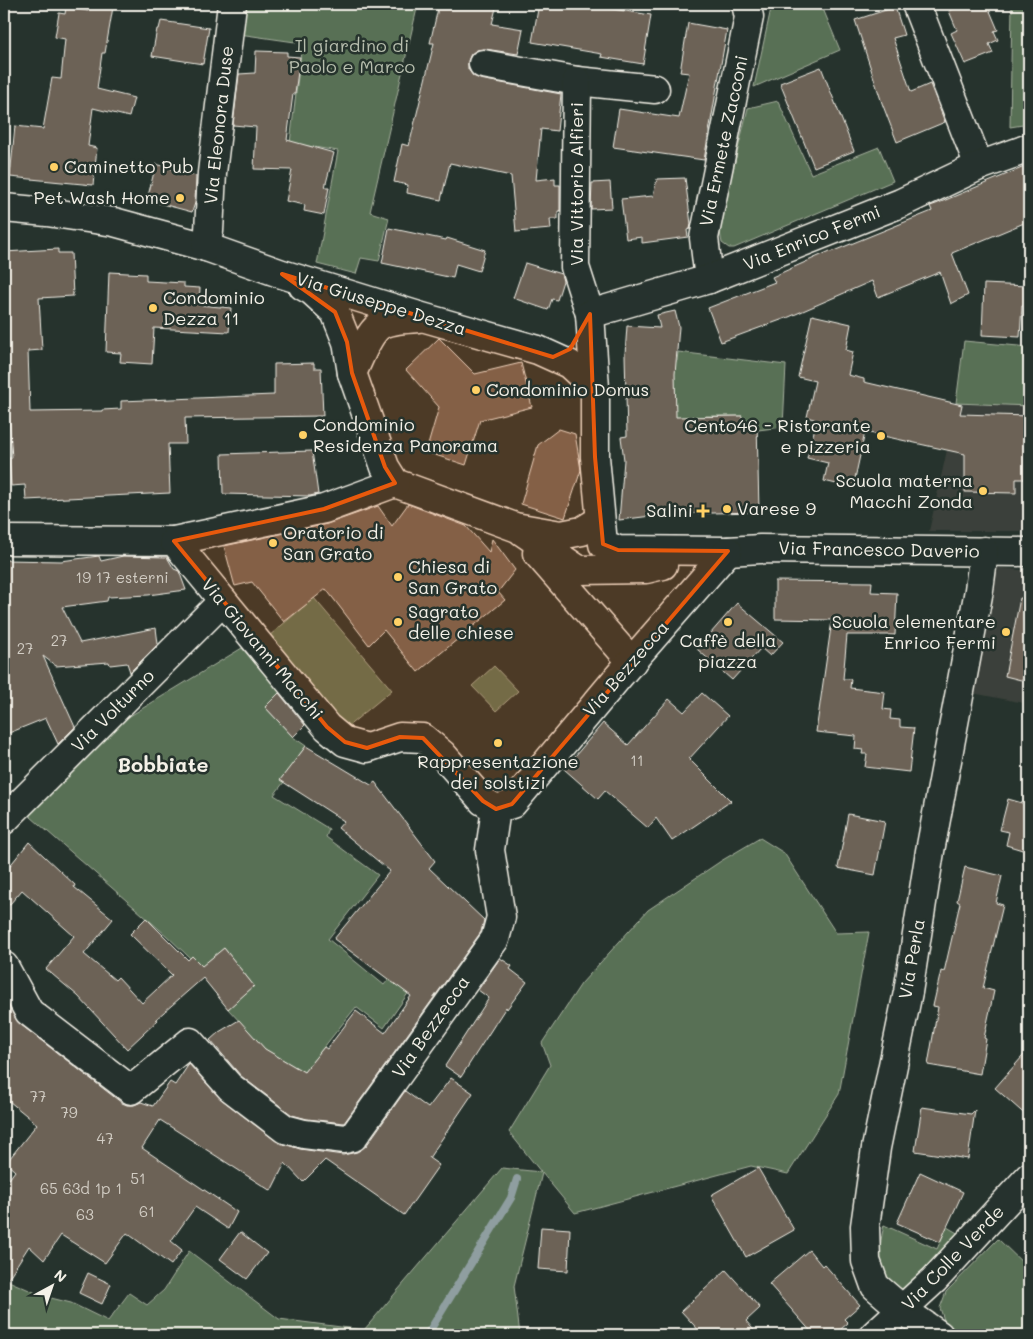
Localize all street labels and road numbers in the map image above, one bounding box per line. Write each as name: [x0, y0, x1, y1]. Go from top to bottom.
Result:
street label: Via Eleonora Duse: [198, 44, 238, 205]
street label: Via Ermete Zacconi: [693, 53, 753, 229]
street label: Via Vittorio Alfieri: [564, 102, 588, 266]
street label: Via Enrico Fermi: [739, 199, 884, 276]
street label: Via Giuseppe Dezza: [293, 266, 469, 340]
street label: Via Francesco Daverio: [778, 535, 980, 563]
street label: Via Giovanni Macchi: [196, 572, 329, 724]
street label: Via Bezzecca: [577, 615, 674, 721]
street label: Via Volturno: [66, 663, 159, 757]
street label: Via Perla: [892, 917, 930, 1001]
street label: Via Bezzecca: [386, 970, 474, 1082]
street label: Via Colle Verde: [896, 1199, 1009, 1315]

